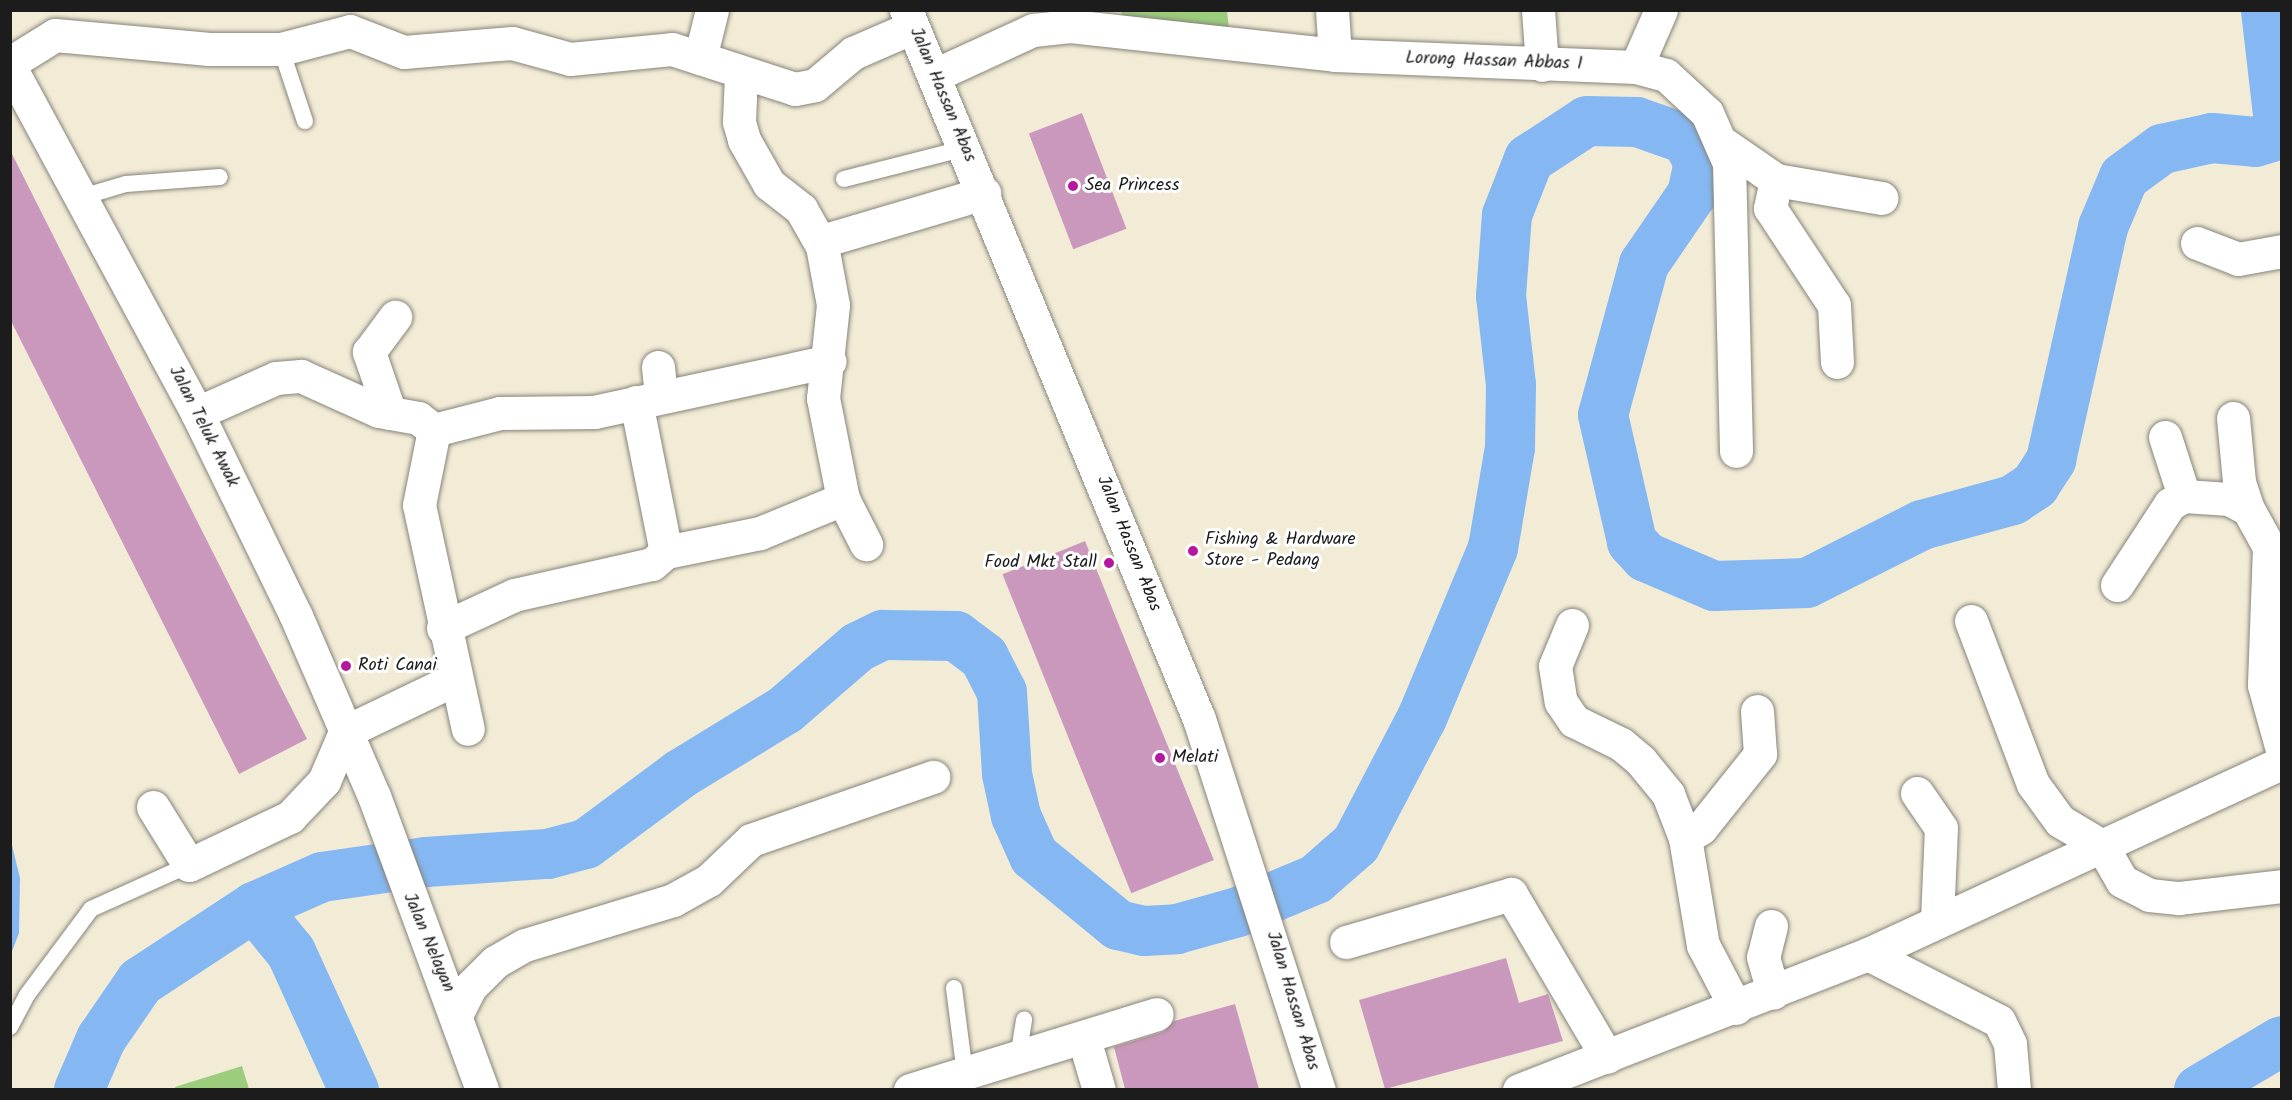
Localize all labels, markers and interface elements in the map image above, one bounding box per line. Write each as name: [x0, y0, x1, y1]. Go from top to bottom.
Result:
street label: Jalan Hassan Abas: [904, 24, 980, 166]
street label: Lorong Hassan Abbas 1: [1405, 48, 1583, 76]
place label: Sea Princess: [1085, 175, 1179, 197]
marker: Sea Princess: [1066, 179, 1080, 193]
street label: Jalan Teluk Awak: [163, 363, 243, 491]
street label: Jalan Hassan Abas: [1091, 473, 1165, 615]
place label: Fishing & Hardware Store - Pedang: [1205, 530, 1356, 572]
marker: Fishing & Hardware Store - Pedang: [1186, 544, 1200, 558]
place label: Food Mkt Stall: [984, 552, 1097, 574]
marker: Food Mkt Stall: [1102, 556, 1116, 570]
place label: Roti Canai: [358, 655, 437, 677]
marker: Roti Canai: [339, 659, 353, 673]
place label: Melati: [1172, 747, 1218, 769]
marker: Melati: [1153, 751, 1167, 765]
street label: Jalan Nelayan: [397, 890, 459, 996]
street label: Jalan Hassan Abas: [1261, 929, 1323, 1073]

